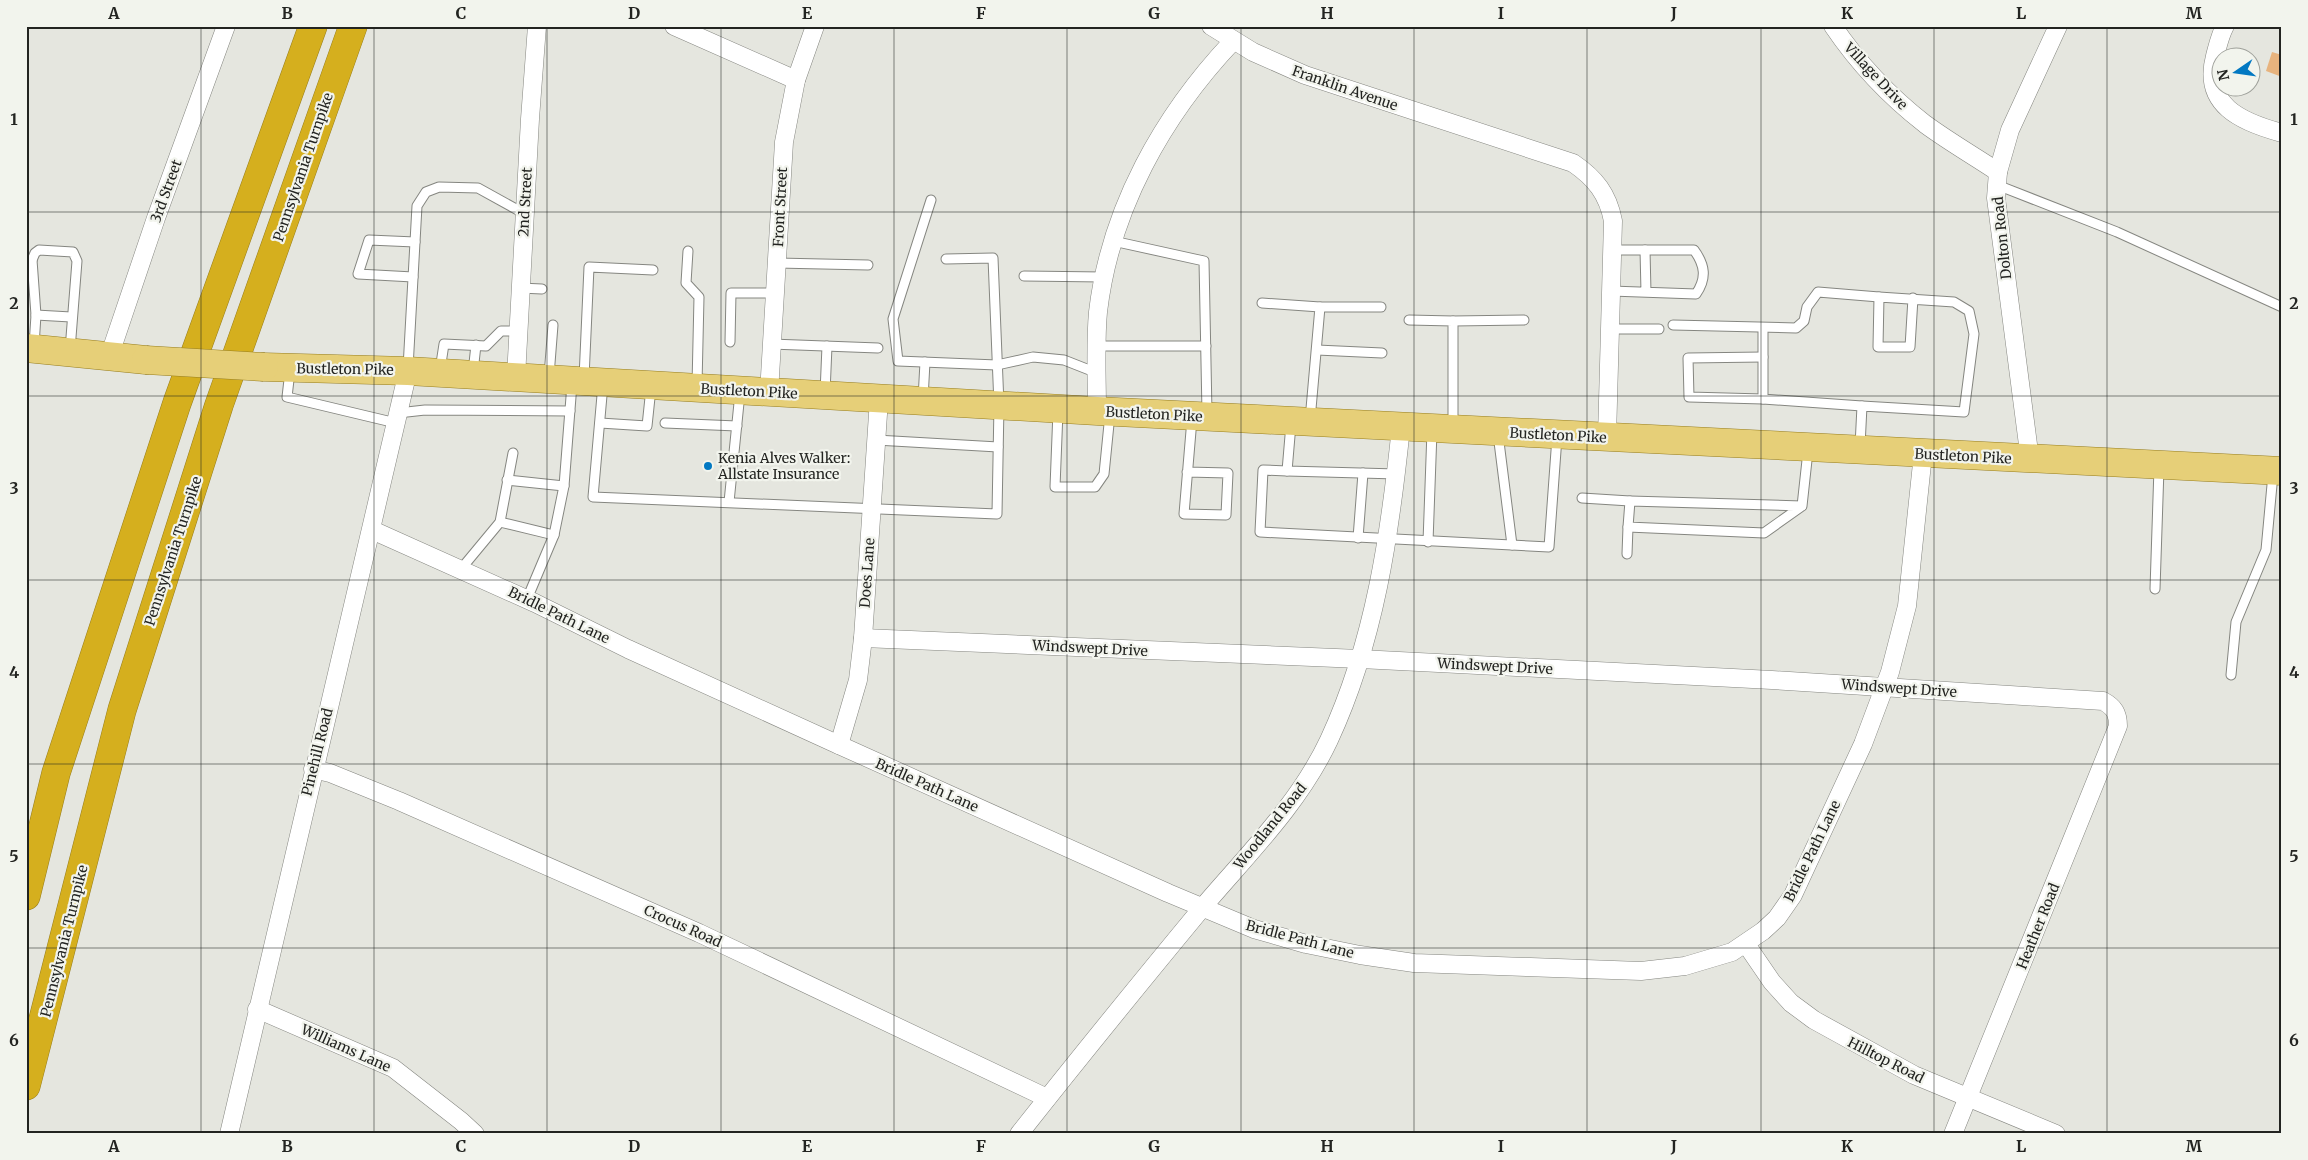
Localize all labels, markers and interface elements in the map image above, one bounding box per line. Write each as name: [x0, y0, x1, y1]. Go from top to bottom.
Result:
text: A: [107, 3, 120, 23]
text: B: [281, 3, 293, 23]
text: C: [456, 3, 466, 23]
text: D: [628, 3, 640, 23]
text: E: [802, 3, 813, 23]
text: F: [976, 3, 986, 23]
text: G: [1148, 3, 1160, 23]
text: H: [1320, 3, 1334, 23]
text: I: [1498, 3, 1504, 23]
text: J: [1670, 3, 1677, 23]
text: K: [1841, 3, 1853, 23]
text: L: [2016, 3, 2026, 23]
text: M: [2186, 3, 2203, 23]
street label: Village Drive: [1840, 38, 1912, 113]
north arrow: [2210, 48, 2260, 98]
street label: Franklin Avenue: [1290, 61, 1400, 115]
text: N: [2213, 68, 2233, 82]
street label: Pennsylvania Turnpike: [269, 90, 337, 244]
text: 1: [10, 109, 18, 129]
text: 1: [2290, 109, 2298, 129]
street label: 3rd Street: [146, 157, 186, 225]
street label: 2nd Street: [514, 166, 536, 237]
street label: Front Street: [769, 166, 791, 247]
street label: Dolton Road: [1989, 195, 2015, 280]
text: 2: [9, 293, 19, 313]
text: 2: [2289, 293, 2299, 313]
street label: Bustleton Pike: [296, 359, 394, 379]
street label: Bustleton Pike: [700, 379, 798, 403]
street label: Bustleton Pike: [1105, 402, 1203, 426]
street label: Bustleton Pike: [1509, 423, 1607, 447]
street label: Bustleton Pike: [1914, 444, 2012, 468]
place label: Kenia Alves Walker: Allstate Insurance: [717, 449, 850, 483]
marker: Kenia Alves Walker: Allstate Insurance: [702, 460, 714, 472]
street label: Pennsylvania Turnpike: [140, 474, 206, 628]
text: 3: [9, 478, 19, 498]
text: 3: [2289, 478, 2299, 498]
street label: Does Lane: [856, 537, 878, 609]
street label: Bridle Path Lane: [505, 583, 613, 647]
street label: Windswept Drive: [1031, 636, 1148, 660]
street label: Windswept Drive: [1436, 654, 1553, 678]
text: 4: [9, 662, 19, 682]
text: 4: [2289, 662, 2299, 682]
street label: Windswept Drive: [1840, 675, 1957, 701]
street label: Pinehill Road: [297, 706, 337, 798]
street label: Bridle Path Lane: [873, 754, 981, 816]
street label: Woodland Road: [1229, 779, 1311, 874]
street label: Bridle Path Lane: [1780, 797, 1844, 905]
text: 5: [9, 846, 19, 866]
text: 5: [2289, 846, 2299, 866]
street label: Pennsylvania Turnpike: [36, 863, 92, 1019]
street label: Heather Road: [2013, 880, 2064, 972]
street label: Crocus Road: [641, 901, 725, 951]
street label: Bridle Path Lane: [1244, 916, 1356, 962]
street label: Williams Lane: [297, 1020, 394, 1076]
text: 6: [9, 1030, 19, 1050]
text: 6: [2289, 1030, 2299, 1050]
street label: Hilltop Road: [1845, 1033, 1928, 1087]
text: A: [107, 1136, 120, 1156]
text: B: [281, 1136, 293, 1156]
text: C: [456, 1136, 466, 1156]
text: D: [628, 1136, 640, 1156]
text: E: [802, 1136, 813, 1156]
text: F: [976, 1136, 986, 1156]
text: G: [1148, 1136, 1160, 1156]
text: H: [1320, 1136, 1334, 1156]
text: I: [1498, 1136, 1504, 1156]
text: J: [1670, 1136, 1677, 1156]
text: K: [1841, 1136, 1853, 1156]
text: L: [2016, 1136, 2026, 1156]
text: M: [2186, 1136, 2203, 1156]

